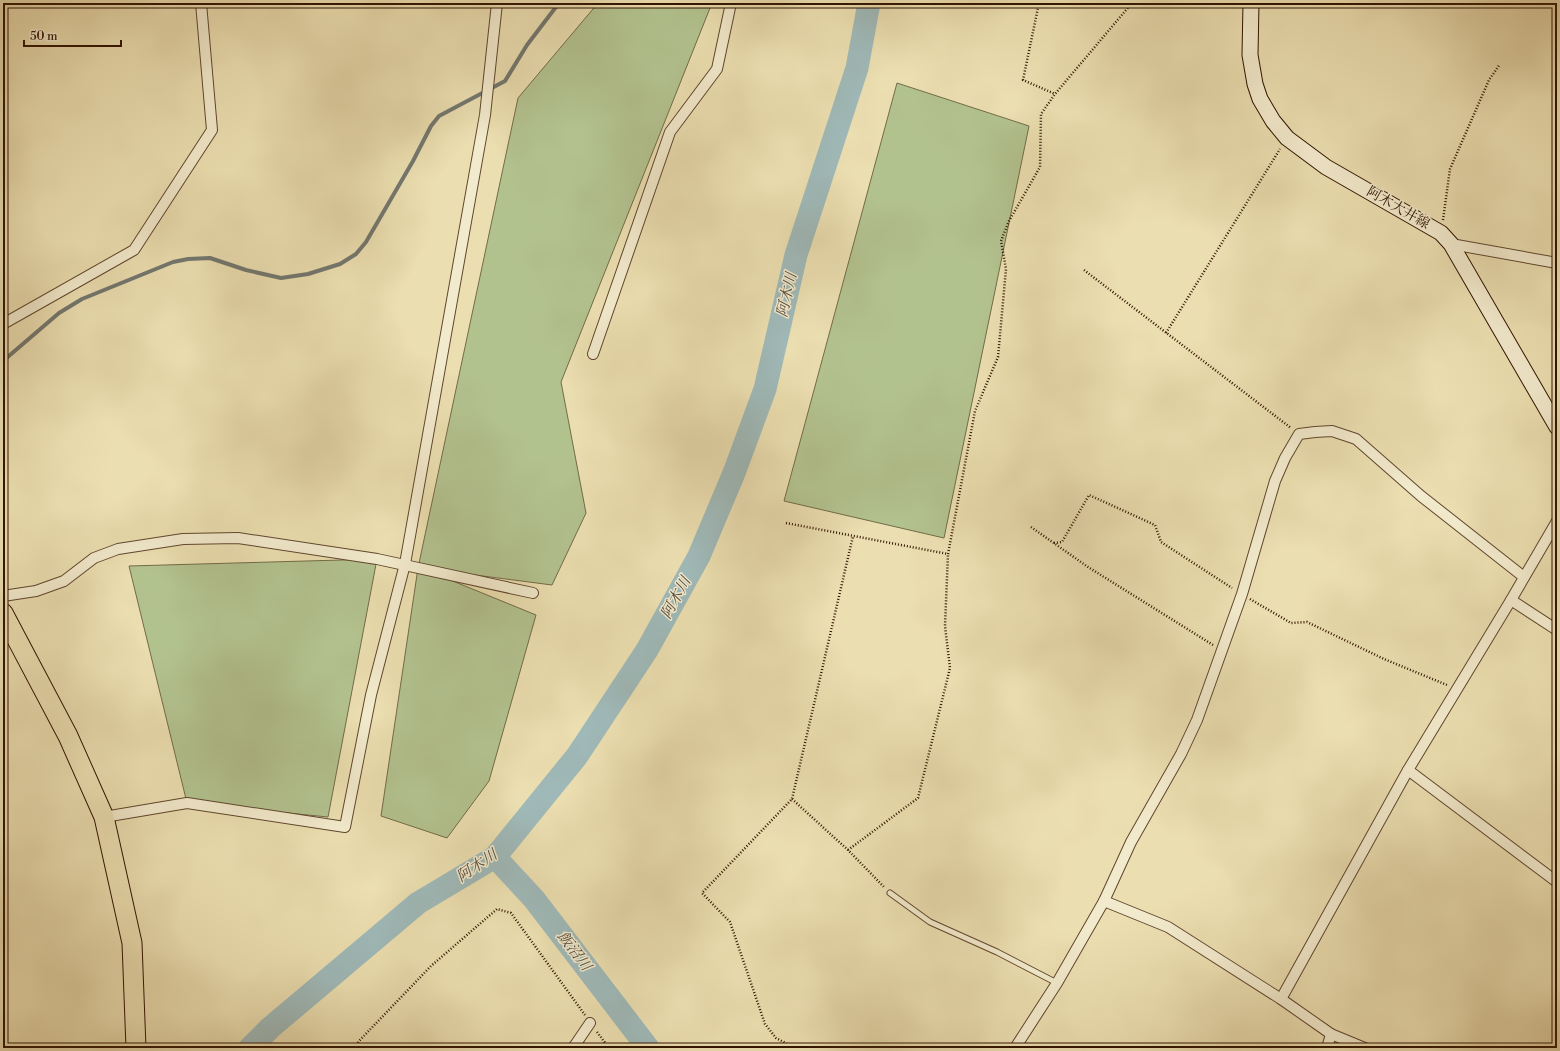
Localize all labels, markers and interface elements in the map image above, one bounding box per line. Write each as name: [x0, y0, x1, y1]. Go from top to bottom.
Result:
scale bar: [24, 22, 121, 48]
text: 50 m: [30, 29, 58, 44]
street label: 阿木大井線: [1363, 183, 1433, 233]
water label: 阿木川: [773, 269, 802, 319]
water label: 阿木川: [657, 572, 696, 622]
water label: 阿木川: [453, 844, 503, 886]
water label: 飯沼川: [553, 927, 596, 976]

